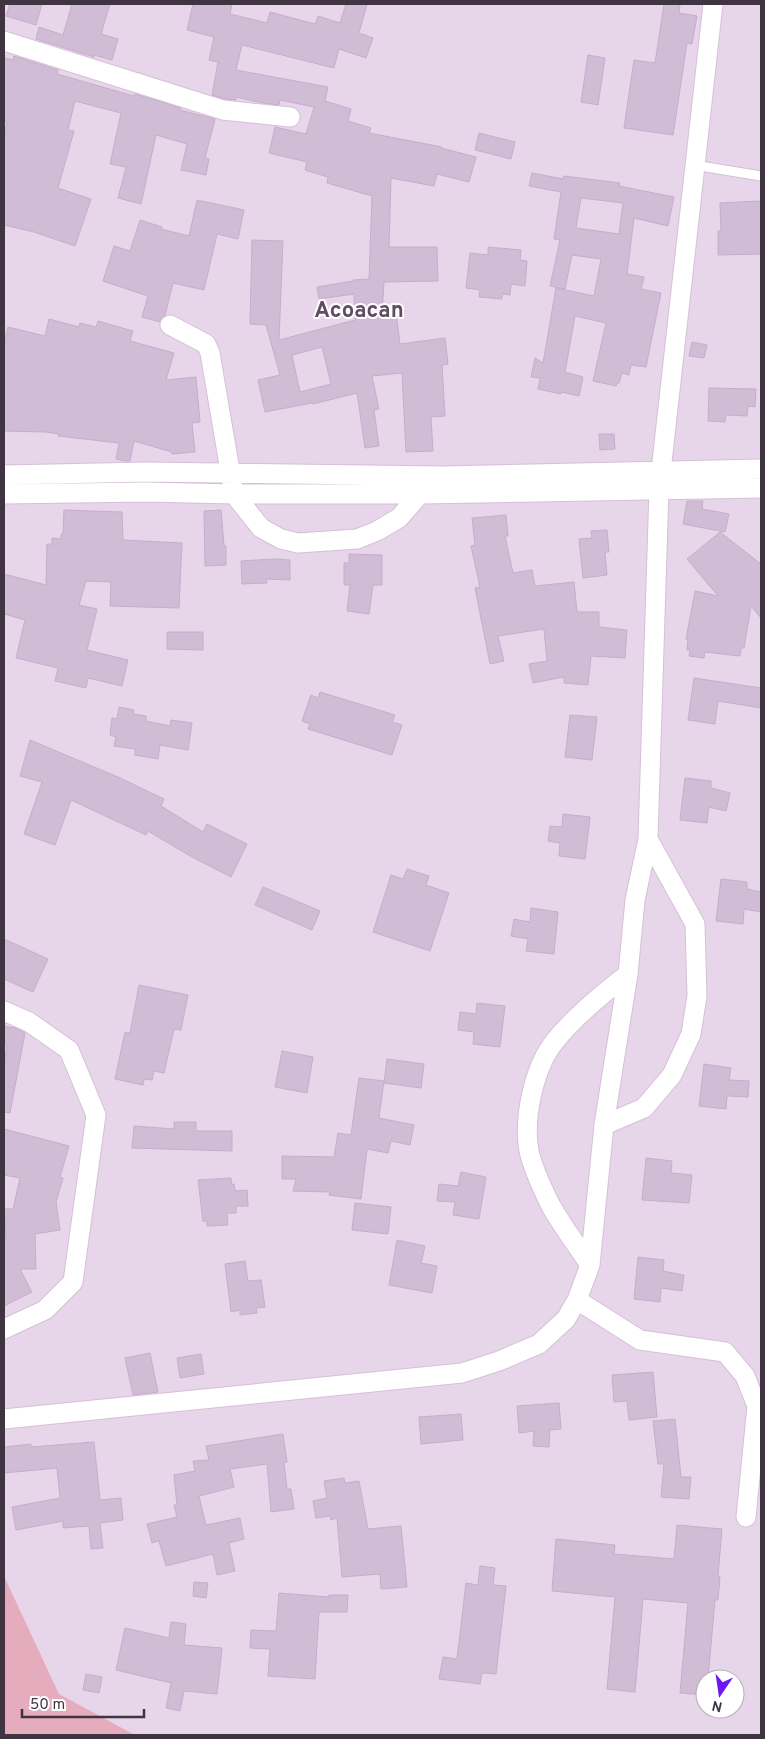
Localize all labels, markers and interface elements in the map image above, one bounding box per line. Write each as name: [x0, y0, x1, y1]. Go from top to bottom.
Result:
district label: Acoacan: [314, 298, 404, 325]
north arrow: [695, 1669, 745, 1719]
scale bar: [22, 1686, 145, 1718]
text: 50 m: [30, 1696, 65, 1715]
text: N: [711, 1696, 724, 1715]

